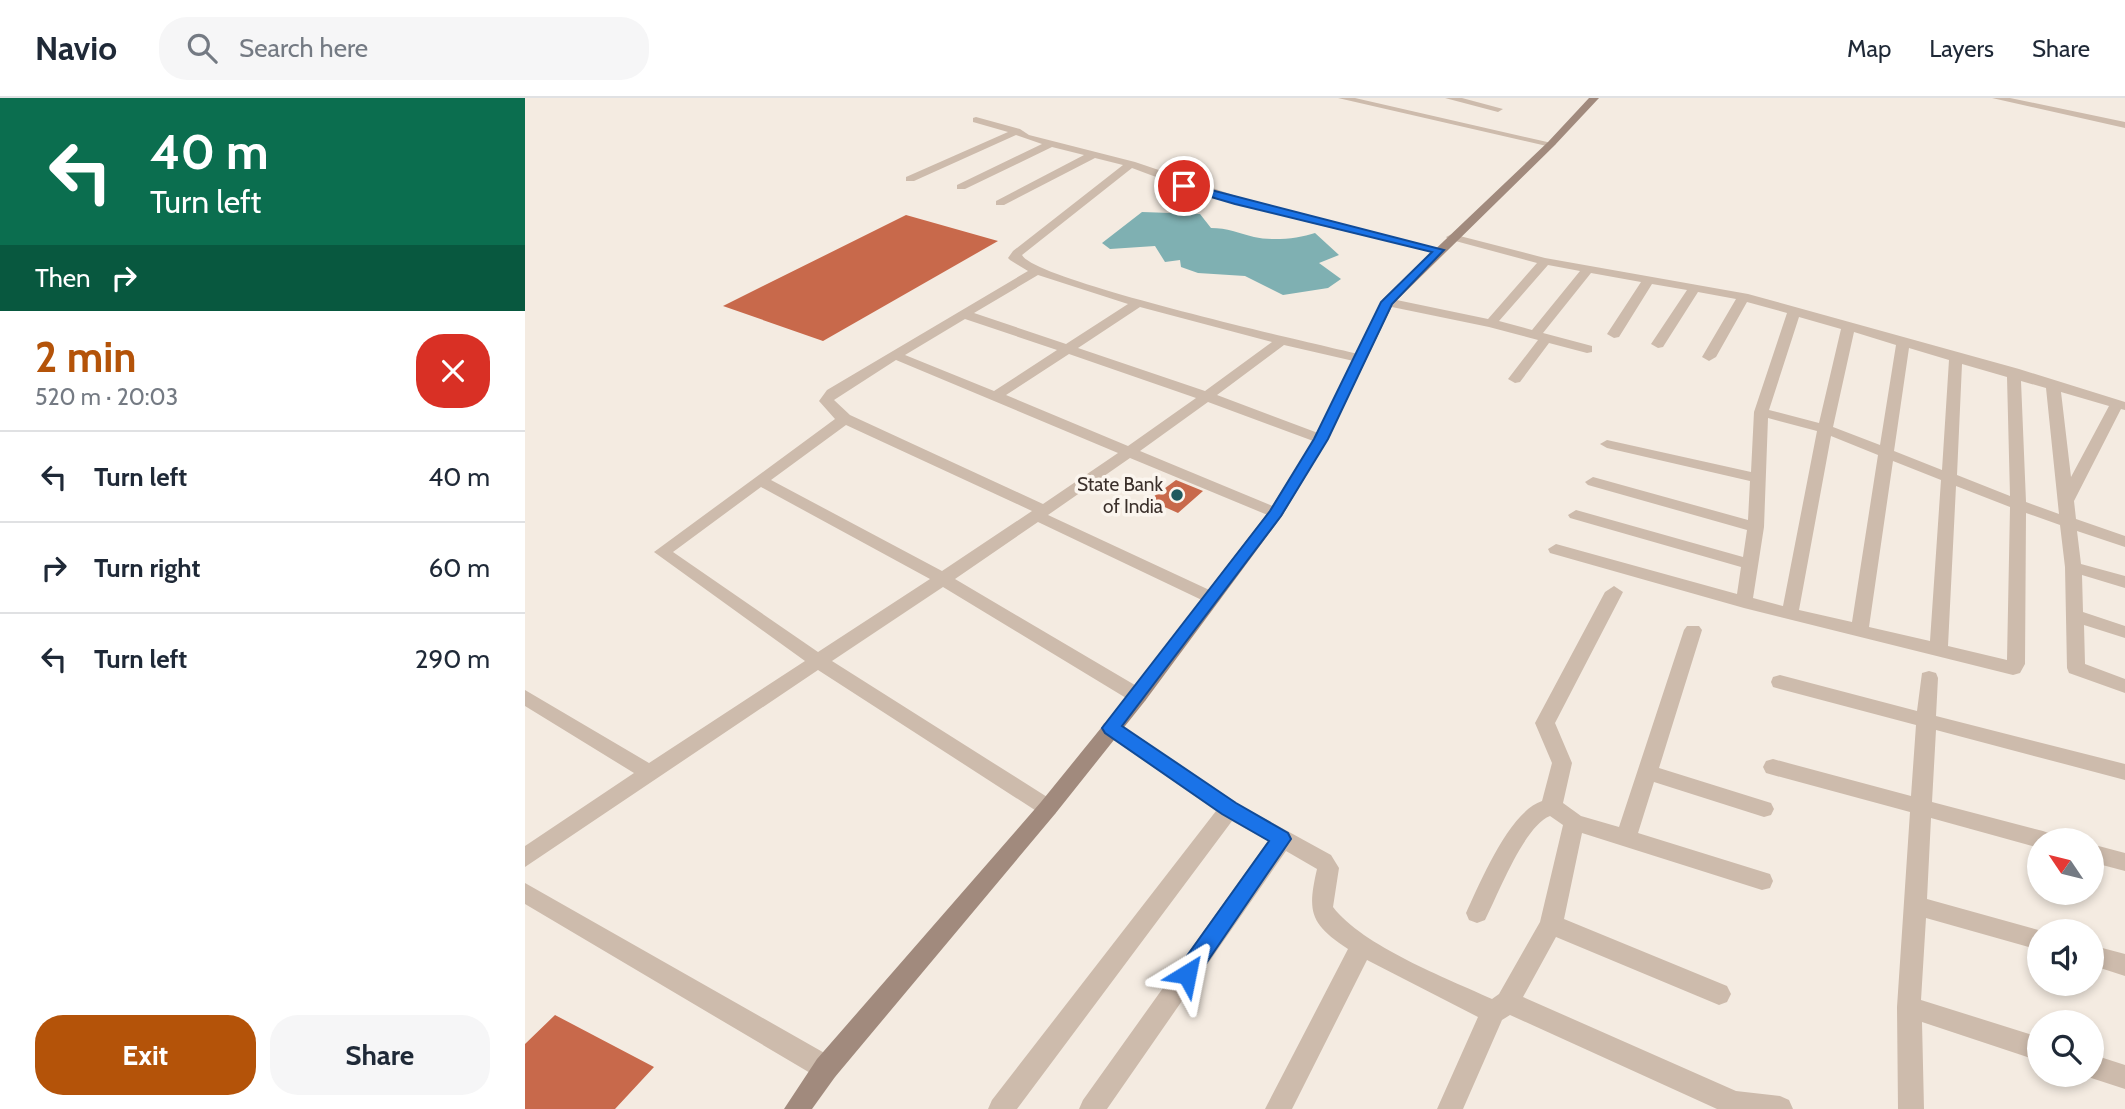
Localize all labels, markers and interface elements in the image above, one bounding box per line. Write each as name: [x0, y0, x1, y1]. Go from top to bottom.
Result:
search box: [159, 17, 649, 80]
text: Navio: [35, 28, 117, 68]
icon: search: [183, 29, 221, 67]
text: Search here: [239, 32, 368, 64]
text: Map: [1847, 34, 1891, 63]
text: Layers: [1929, 34, 1994, 63]
text: Share: [2032, 34, 2090, 63]
text: 40 m: [150, 122, 269, 181]
icon: left: [35, 126, 126, 217]
pin: [1154, 156, 1214, 216]
icon: arrive: [1165, 167, 1203, 205]
text: Turn left: [150, 182, 261, 221]
icon: right: [105, 259, 143, 297]
text: Then: [35, 262, 91, 294]
text: 2 min: [35, 331, 136, 383]
button: close: [416, 334, 490, 408]
text: 520 m · 20:03: [35, 383, 178, 411]
icon: left: [35, 458, 73, 496]
text: Turn left: [94, 461, 187, 493]
text: 40 m: [428, 461, 490, 493]
place label: State Bank of India: [1077, 473, 1163, 518]
marker: State Bank of India: [1169, 487, 1185, 503]
icon: right: [35, 549, 73, 587]
text: Turn right: [94, 552, 200, 584]
text: 60 m: [428, 552, 490, 584]
icon: left: [35, 640, 73, 678]
text: Turn left: [94, 643, 187, 675]
text: 290 m: [415, 643, 490, 675]
north arrow: [2027, 828, 2103, 905]
map controls: [2027, 828, 2104, 1087]
button: sound: [2027, 919, 2104, 996]
position arrow: [1150, 937, 1224, 1011]
button: search: [2027, 1010, 2104, 1087]
button: Exit: [35, 1015, 256, 1095]
button: Share: [270, 1015, 490, 1095]

